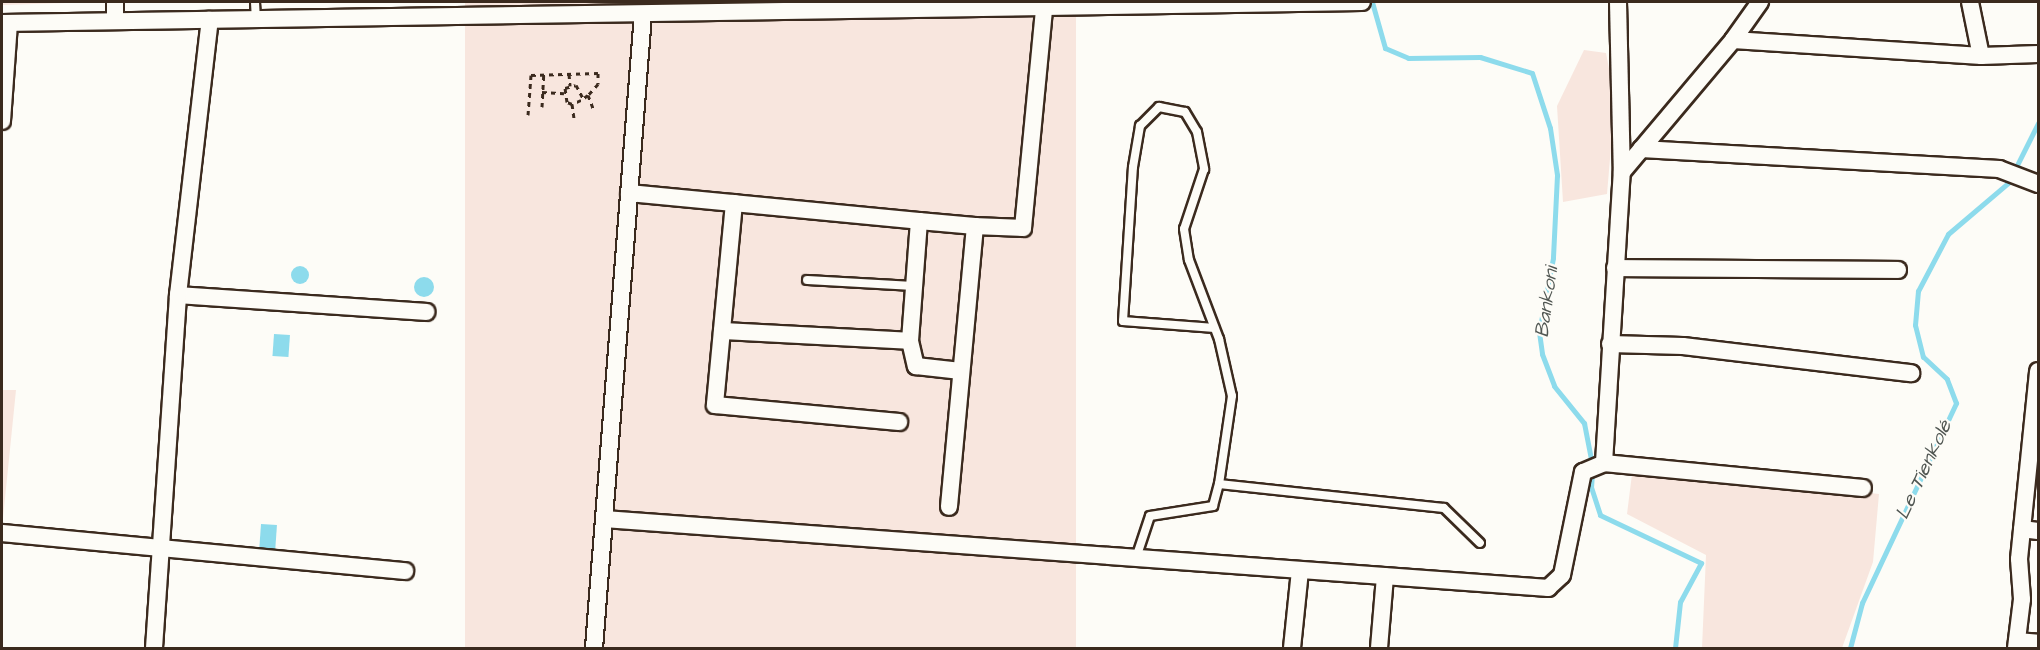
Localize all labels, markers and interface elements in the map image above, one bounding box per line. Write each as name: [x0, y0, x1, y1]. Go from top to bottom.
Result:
water label: Bankoni: [1530, 265, 1564, 339]
water label: Le Tienkolé: [1891, 417, 1957, 523]

